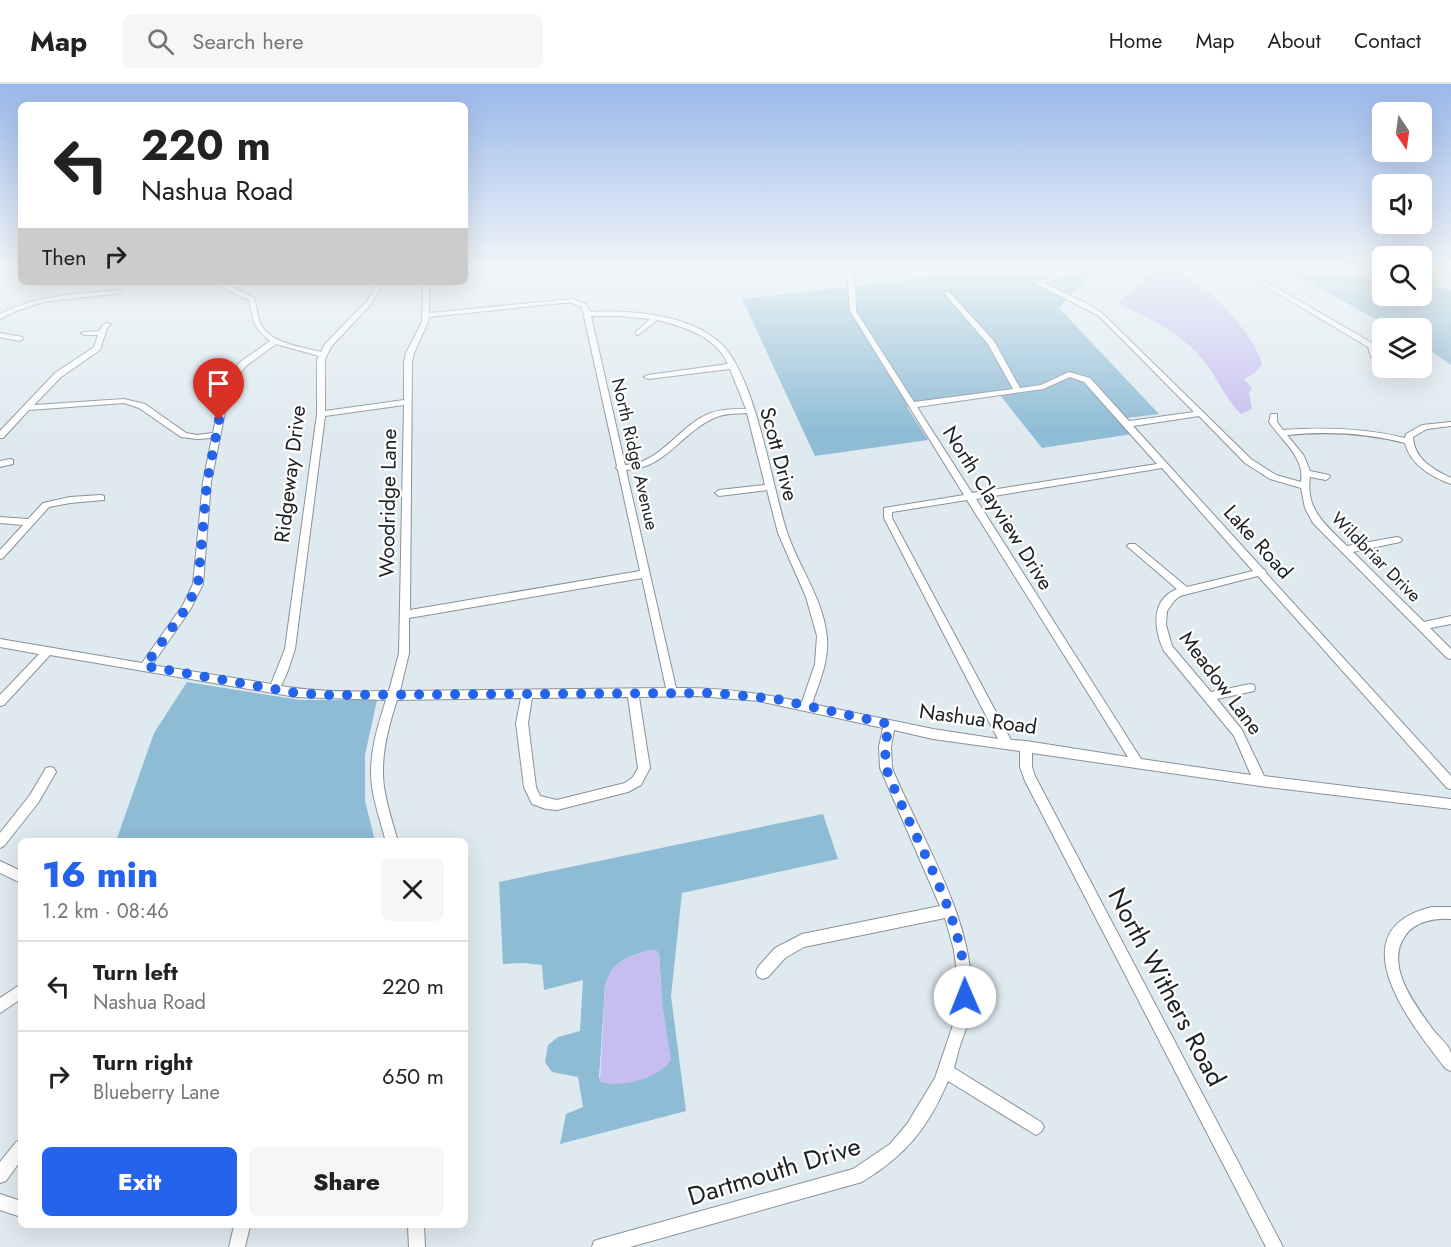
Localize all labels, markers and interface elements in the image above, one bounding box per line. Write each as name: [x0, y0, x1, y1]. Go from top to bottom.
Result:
search box: [123, 14, 543, 68]
text: Map: [30, 21, 87, 62]
icon: search: [144, 25, 177, 58]
text: Search here: [192, 25, 304, 57]
text: Home: [1109, 26, 1162, 56]
text: Map: [1195, 26, 1235, 56]
text: About: [1268, 26, 1321, 56]
text: Contact: [1354, 26, 1421, 56]
north arrow: [1372, 102, 1432, 162]
map controls: [1372, 102, 1432, 378]
text: 220 m: [141, 115, 271, 176]
icon: left: [42, 126, 120, 204]
text: Nashua Road: [141, 171, 293, 210]
button: sound: [1372, 174, 1432, 234]
icon: right: [99, 240, 132, 273]
text: Then: [42, 241, 87, 273]
button: search: [1372, 246, 1432, 306]
button: layers: [1372, 318, 1432, 378]
pin: [193, 358, 244, 420]
icon: arrive: [202, 367, 235, 400]
street label: North Ridge Avenue: [605, 375, 665, 533]
street label: Ridgeway Drive: [267, 403, 313, 544]
street label: Scott Drive: [752, 404, 806, 504]
street label: North Clayview Drive: [935, 420, 1061, 596]
street label: Woodridge Lane: [372, 428, 404, 578]
street label: Lake Road: [1216, 498, 1300, 586]
street label: Wildbriar Drive: [1325, 506, 1427, 608]
street label: Meadow Lane: [1172, 625, 1270, 741]
street label: Nashua Road: [917, 696, 1039, 742]
text: 16 min: [42, 848, 158, 900]
button: close: [381, 858, 444, 921]
street label: North Withers Road: [1099, 881, 1235, 1093]
text: 1.2 km · 08:46: [42, 897, 169, 926]
text: Turn left: [93, 956, 178, 988]
position arrow: [933, 965, 997, 1029]
icon: left: [42, 970, 75, 1003]
text: 220 m: [382, 970, 444, 1002]
text: Nashua Road: [93, 988, 206, 1017]
text: Turn right: [93, 1046, 193, 1078]
icon: right: [42, 1060, 75, 1093]
text: 650 m: [382, 1060, 444, 1092]
text: Blueberry Lane: [93, 1078, 220, 1107]
street label: Dartmouth Drive: [683, 1127, 865, 1215]
button: Exit: [42, 1147, 237, 1216]
button: Share: [249, 1147, 444, 1216]

